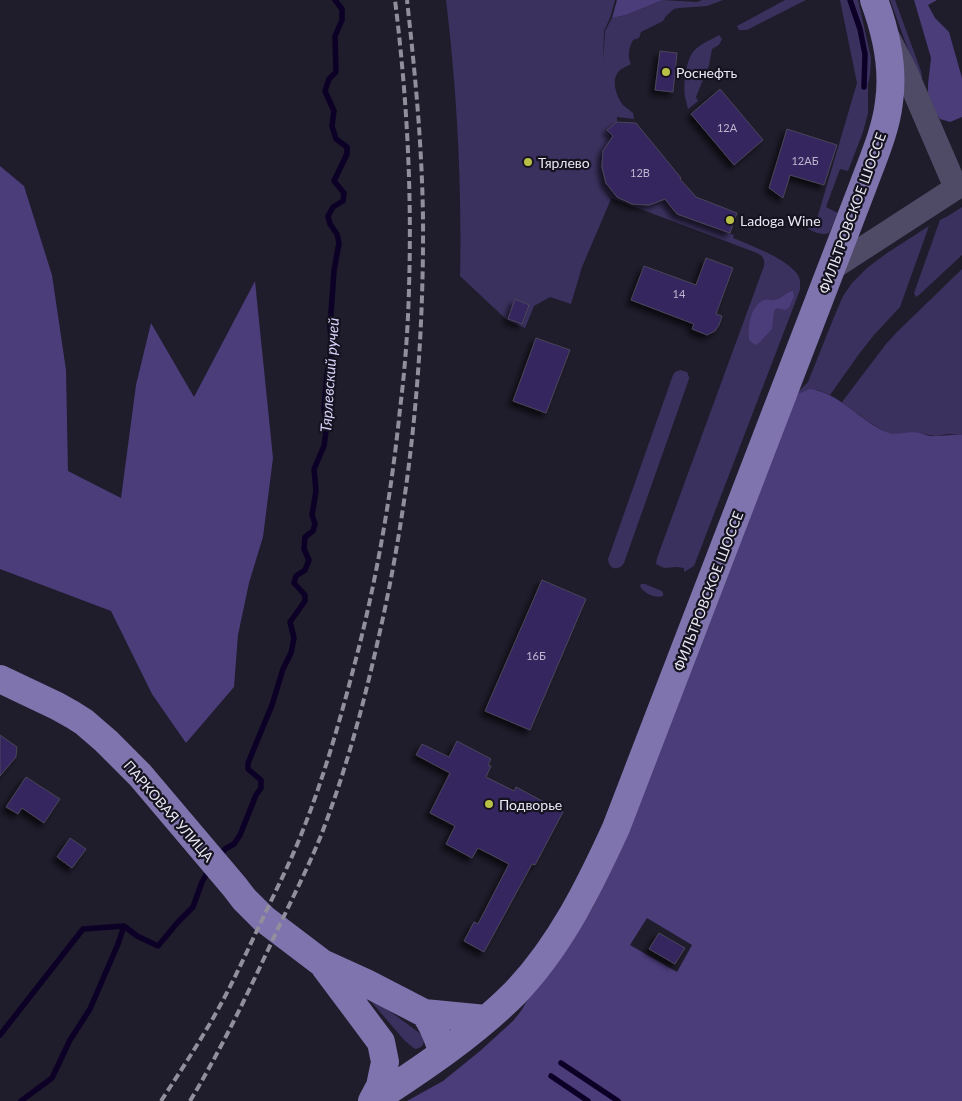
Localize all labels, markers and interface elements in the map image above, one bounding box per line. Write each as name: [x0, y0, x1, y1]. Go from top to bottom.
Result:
place label: Роснефть: [676, 64, 738, 81]
marker: Роснефть: [660, 66, 672, 78]
house number: 12А: [717, 121, 738, 134]
street label: ФИЛЬТРОВСКОЕ ШОССЕ: [815, 130, 889, 296]
place label: Тярлево: [538, 154, 590, 171]
house number: 12АБ: [791, 154, 819, 167]
marker: Тярлево: [522, 156, 534, 168]
house number: 12В: [630, 166, 650, 179]
place label: Ladoga Wine: [740, 212, 821, 229]
marker: Ladoga Wine: [724, 214, 736, 226]
house number: 14: [673, 287, 686, 300]
water label: Тярлевский ручей: [316, 317, 342, 433]
street label: ФИЛЬТРОВСКОЕ ШОССЕ: [670, 509, 746, 673]
house number: 16Б: [526, 649, 546, 662]
street label: ПАРКОВАЯ УЛИЦА: [120, 757, 218, 866]
place label: Подворье: [499, 796, 562, 813]
marker: Подворье: [483, 798, 495, 810]

